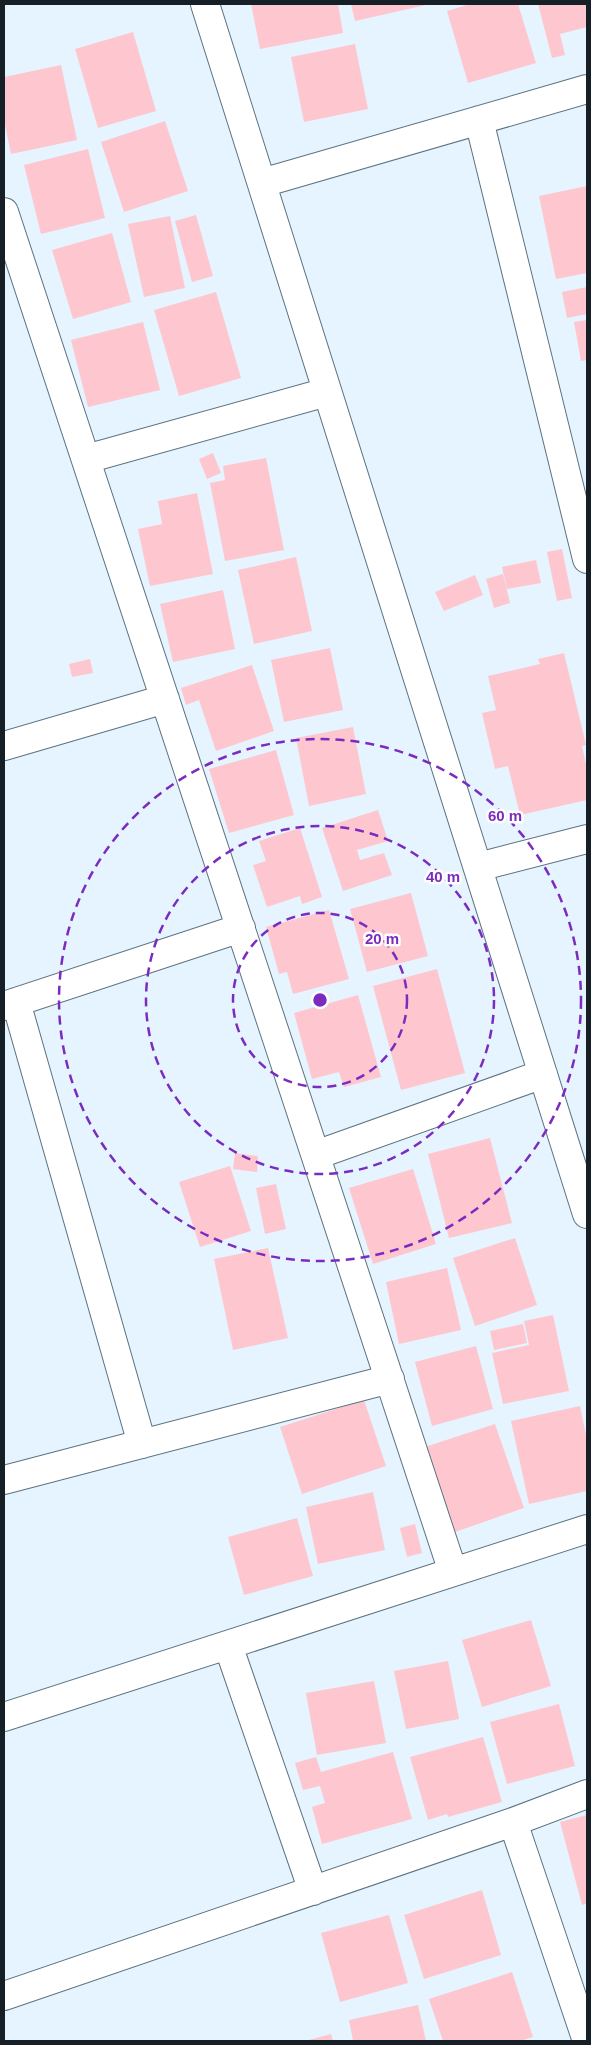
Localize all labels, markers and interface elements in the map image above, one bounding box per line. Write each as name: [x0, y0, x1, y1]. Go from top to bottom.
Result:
text: 60 m: [488, 807, 522, 824]
text: 40 m: [426, 868, 460, 885]
text: 20 m: [365, 930, 399, 947]
centre of rings: [311, 991, 329, 1009]

